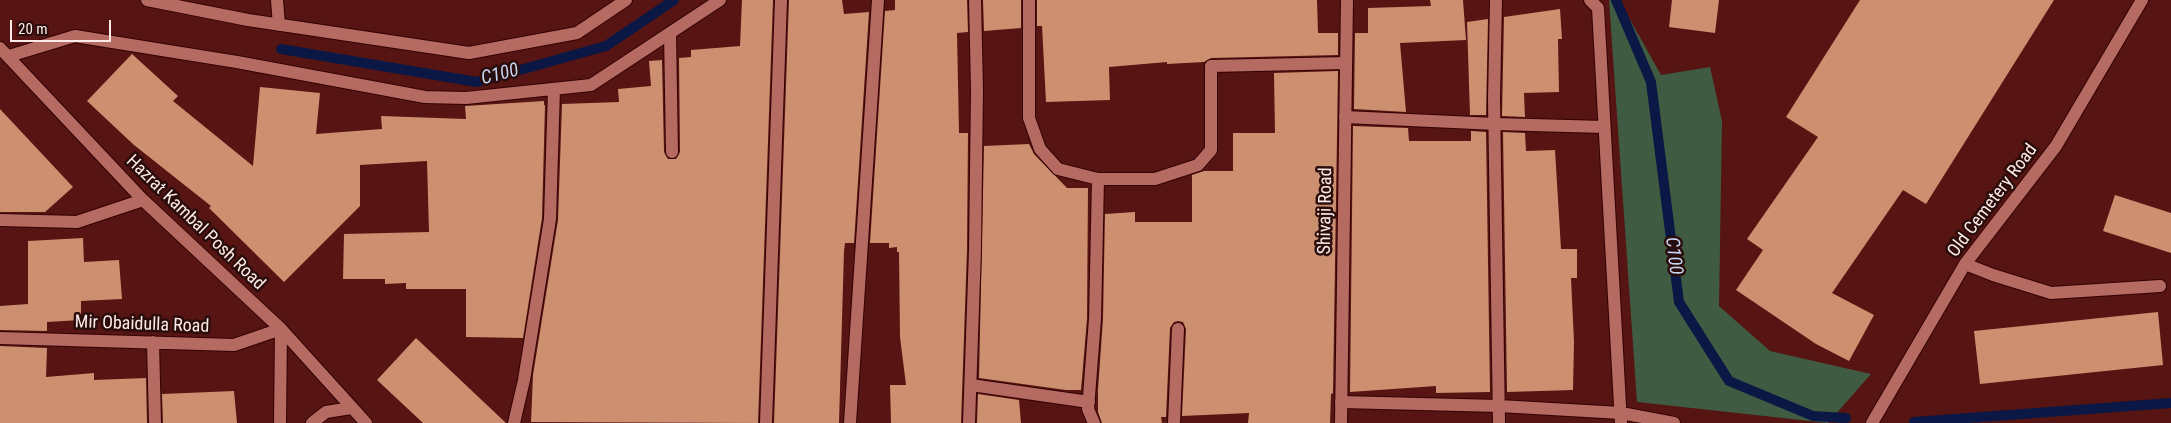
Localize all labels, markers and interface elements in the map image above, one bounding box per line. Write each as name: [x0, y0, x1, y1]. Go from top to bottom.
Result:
scale bar: [12, 10, 114, 42]
text: 20 m: [18, 20, 48, 38]
water label: C100: [479, 59, 521, 91]
street label: Old Cemetery Road: [1944, 140, 2042, 262]
street label: Hazrat Kambal Posh Road: [121, 151, 269, 295]
street label: Shivaji Road: [1314, 167, 1338, 255]
water label: C100: [1659, 236, 1687, 276]
street label: Mir Obaidulla Road: [74, 312, 210, 338]

